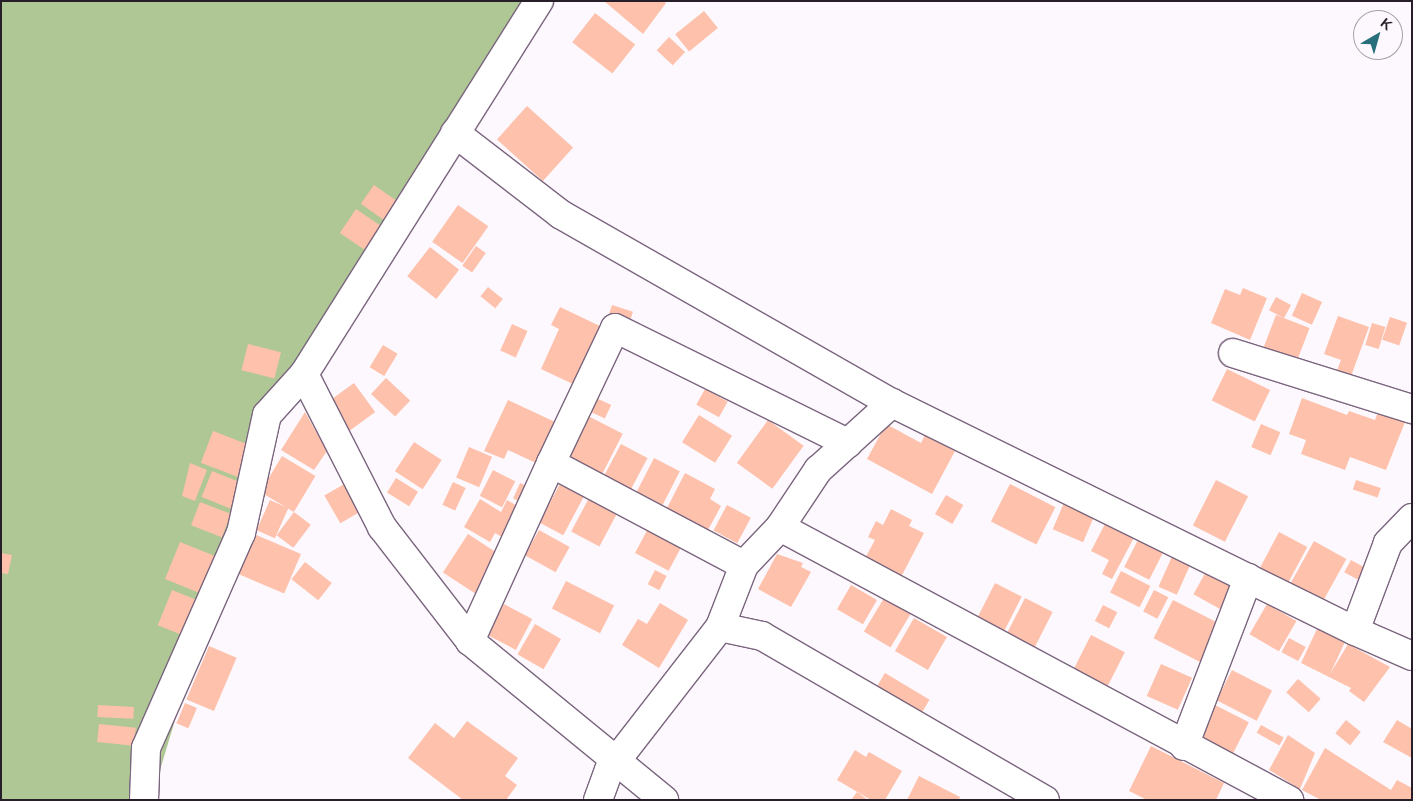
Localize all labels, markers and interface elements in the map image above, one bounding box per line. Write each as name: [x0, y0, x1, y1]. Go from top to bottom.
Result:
north arrow: [1353, 10, 1403, 60]
text: K: [1378, 15, 1396, 33]

